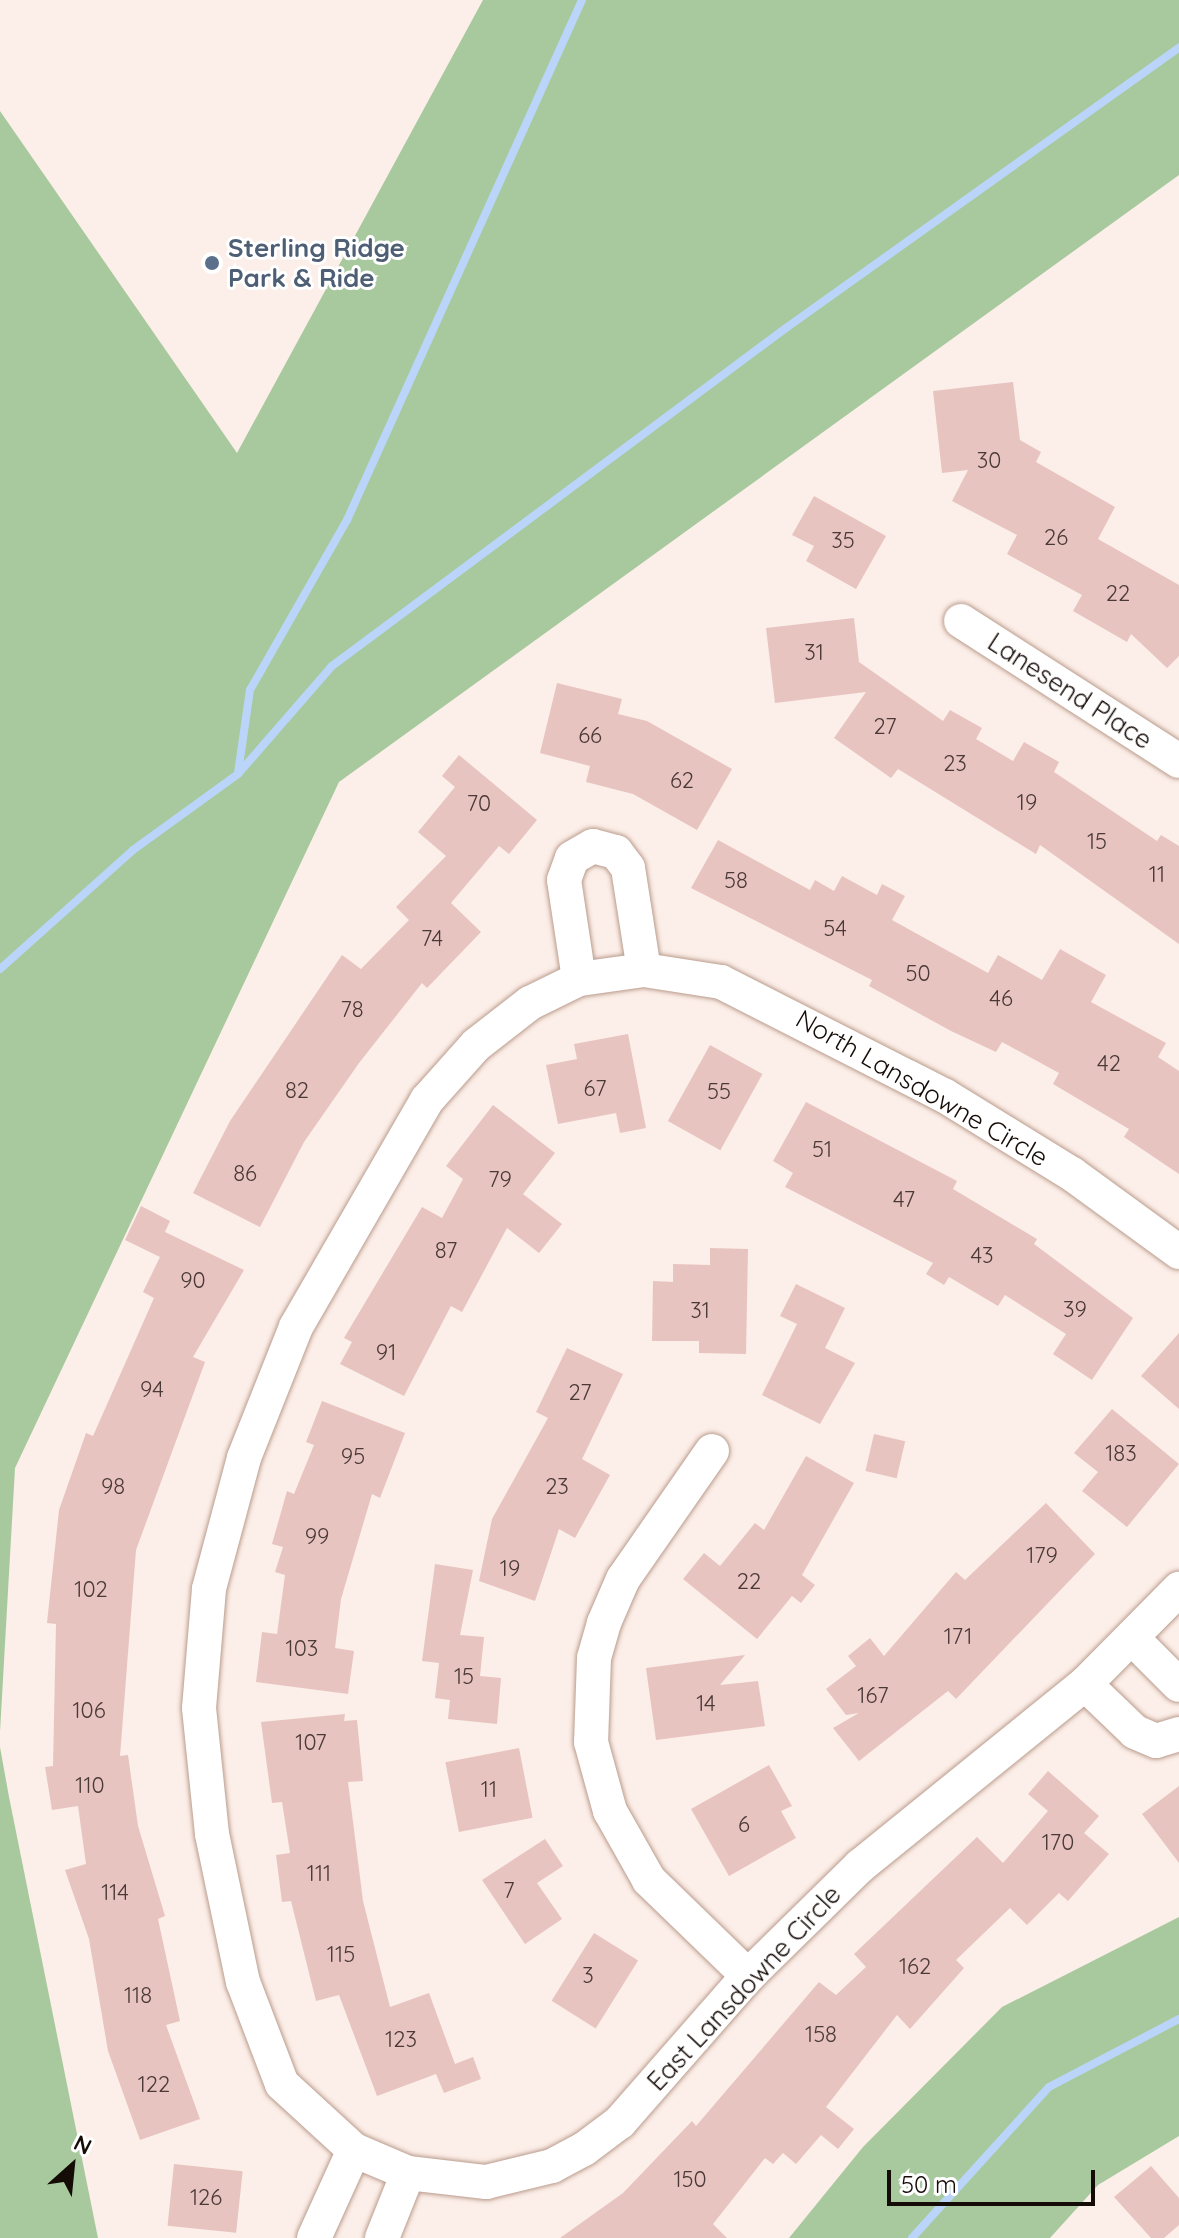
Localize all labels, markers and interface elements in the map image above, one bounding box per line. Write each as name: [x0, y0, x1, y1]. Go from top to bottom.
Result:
place label: Sterling Ridge Park & Ride: [228, 232, 405, 294]
marker: Sterling Ridge Park & Ride: [203, 254, 221, 272]
house number: 30: [977, 448, 1001, 474]
house number: 26: [1044, 525, 1068, 551]
house number: 35: [831, 528, 855, 554]
house number: 22: [1106, 581, 1130, 607]
street label: Lanesend Place: [982, 626, 1158, 756]
house number: 31: [804, 640, 824, 666]
house number: 27: [873, 714, 897, 740]
house number: 66: [578, 723, 602, 749]
house number: 23: [943, 751, 967, 777]
house number: 62: [670, 768, 694, 794]
house number: 19: [1017, 790, 1037, 816]
house number: 70: [467, 791, 491, 817]
house number: 15: [1087, 829, 1107, 855]
house number: 11: [1149, 862, 1165, 888]
house number: 58: [724, 868, 748, 894]
house number: 54: [823, 916, 847, 942]
house number: 74: [421, 926, 443, 952]
house number: 50: [905, 961, 931, 987]
house number: 46: [989, 986, 1013, 1012]
house number: 78: [340, 997, 364, 1023]
street label: North Lansdowne Circle: [790, 1003, 1054, 1173]
house number: 42: [1097, 1051, 1121, 1077]
house number: 67: [583, 1076, 607, 1102]
house number: 82: [285, 1078, 309, 1104]
house number: 55: [707, 1079, 731, 1105]
house number: 51: [812, 1137, 832, 1163]
house number: 86: [233, 1161, 257, 1187]
house number: 79: [488, 1167, 512, 1193]
house number: 47: [893, 1187, 915, 1213]
house number: 87: [435, 1238, 457, 1264]
house number: 43: [970, 1243, 994, 1269]
house number: 90: [180, 1268, 206, 1294]
house number: 39: [1063, 1297, 1087, 1323]
house number: 31: [690, 1298, 710, 1324]
house number: 91: [376, 1340, 396, 1366]
house number: 94: [140, 1377, 164, 1403]
house number: 27: [568, 1380, 592, 1406]
house number: 183: [1105, 1441, 1137, 1467]
house number: 95: [341, 1444, 365, 1470]
house number: 98: [101, 1474, 125, 1500]
house number: 23: [545, 1474, 569, 1500]
house number: 99: [305, 1524, 329, 1550]
house number: 179: [1026, 1543, 1058, 1569]
house number: 19: [500, 1556, 520, 1582]
house number: 22: [737, 1569, 761, 1595]
house number: 102: [74, 1577, 108, 1603]
house number: 171: [944, 1624, 972, 1650]
house number: 103: [286, 1636, 318, 1662]
house number: 15: [454, 1664, 474, 1690]
house number: 167: [857, 1683, 889, 1709]
house number: 14: [696, 1691, 716, 1717]
house number: 106: [72, 1698, 106, 1724]
house number: 107: [295, 1730, 327, 1756]
house number: 110: [75, 1773, 105, 1799]
house number: 11: [481, 1777, 497, 1803]
house number: 6: [738, 1812, 750, 1838]
house number: 170: [1042, 1830, 1074, 1856]
house number: 111: [307, 1861, 331, 1887]
house number: 7: [503, 1878, 515, 1904]
street label: East Lansdowne Circle: [641, 1879, 847, 2097]
house number: 114: [101, 1880, 129, 1906]
house number: 115: [327, 1942, 355, 1968]
house number: 162: [899, 1954, 931, 1980]
house number: 3: [582, 1963, 594, 1989]
house number: 118: [124, 1983, 152, 2009]
house number: 158: [805, 2022, 837, 2048]
house number: 123: [385, 2027, 417, 2053]
house number: 122: [138, 2072, 170, 2098]
north arrow: [32, 2126, 112, 2206]
text: N: [69, 2128, 96, 2161]
scale bar: [891, 2154, 1099, 2204]
house number: 150: [673, 2167, 707, 2193]
text: 50 m: [901, 2169, 957, 2199]
house number: 126: [190, 2185, 222, 2211]

